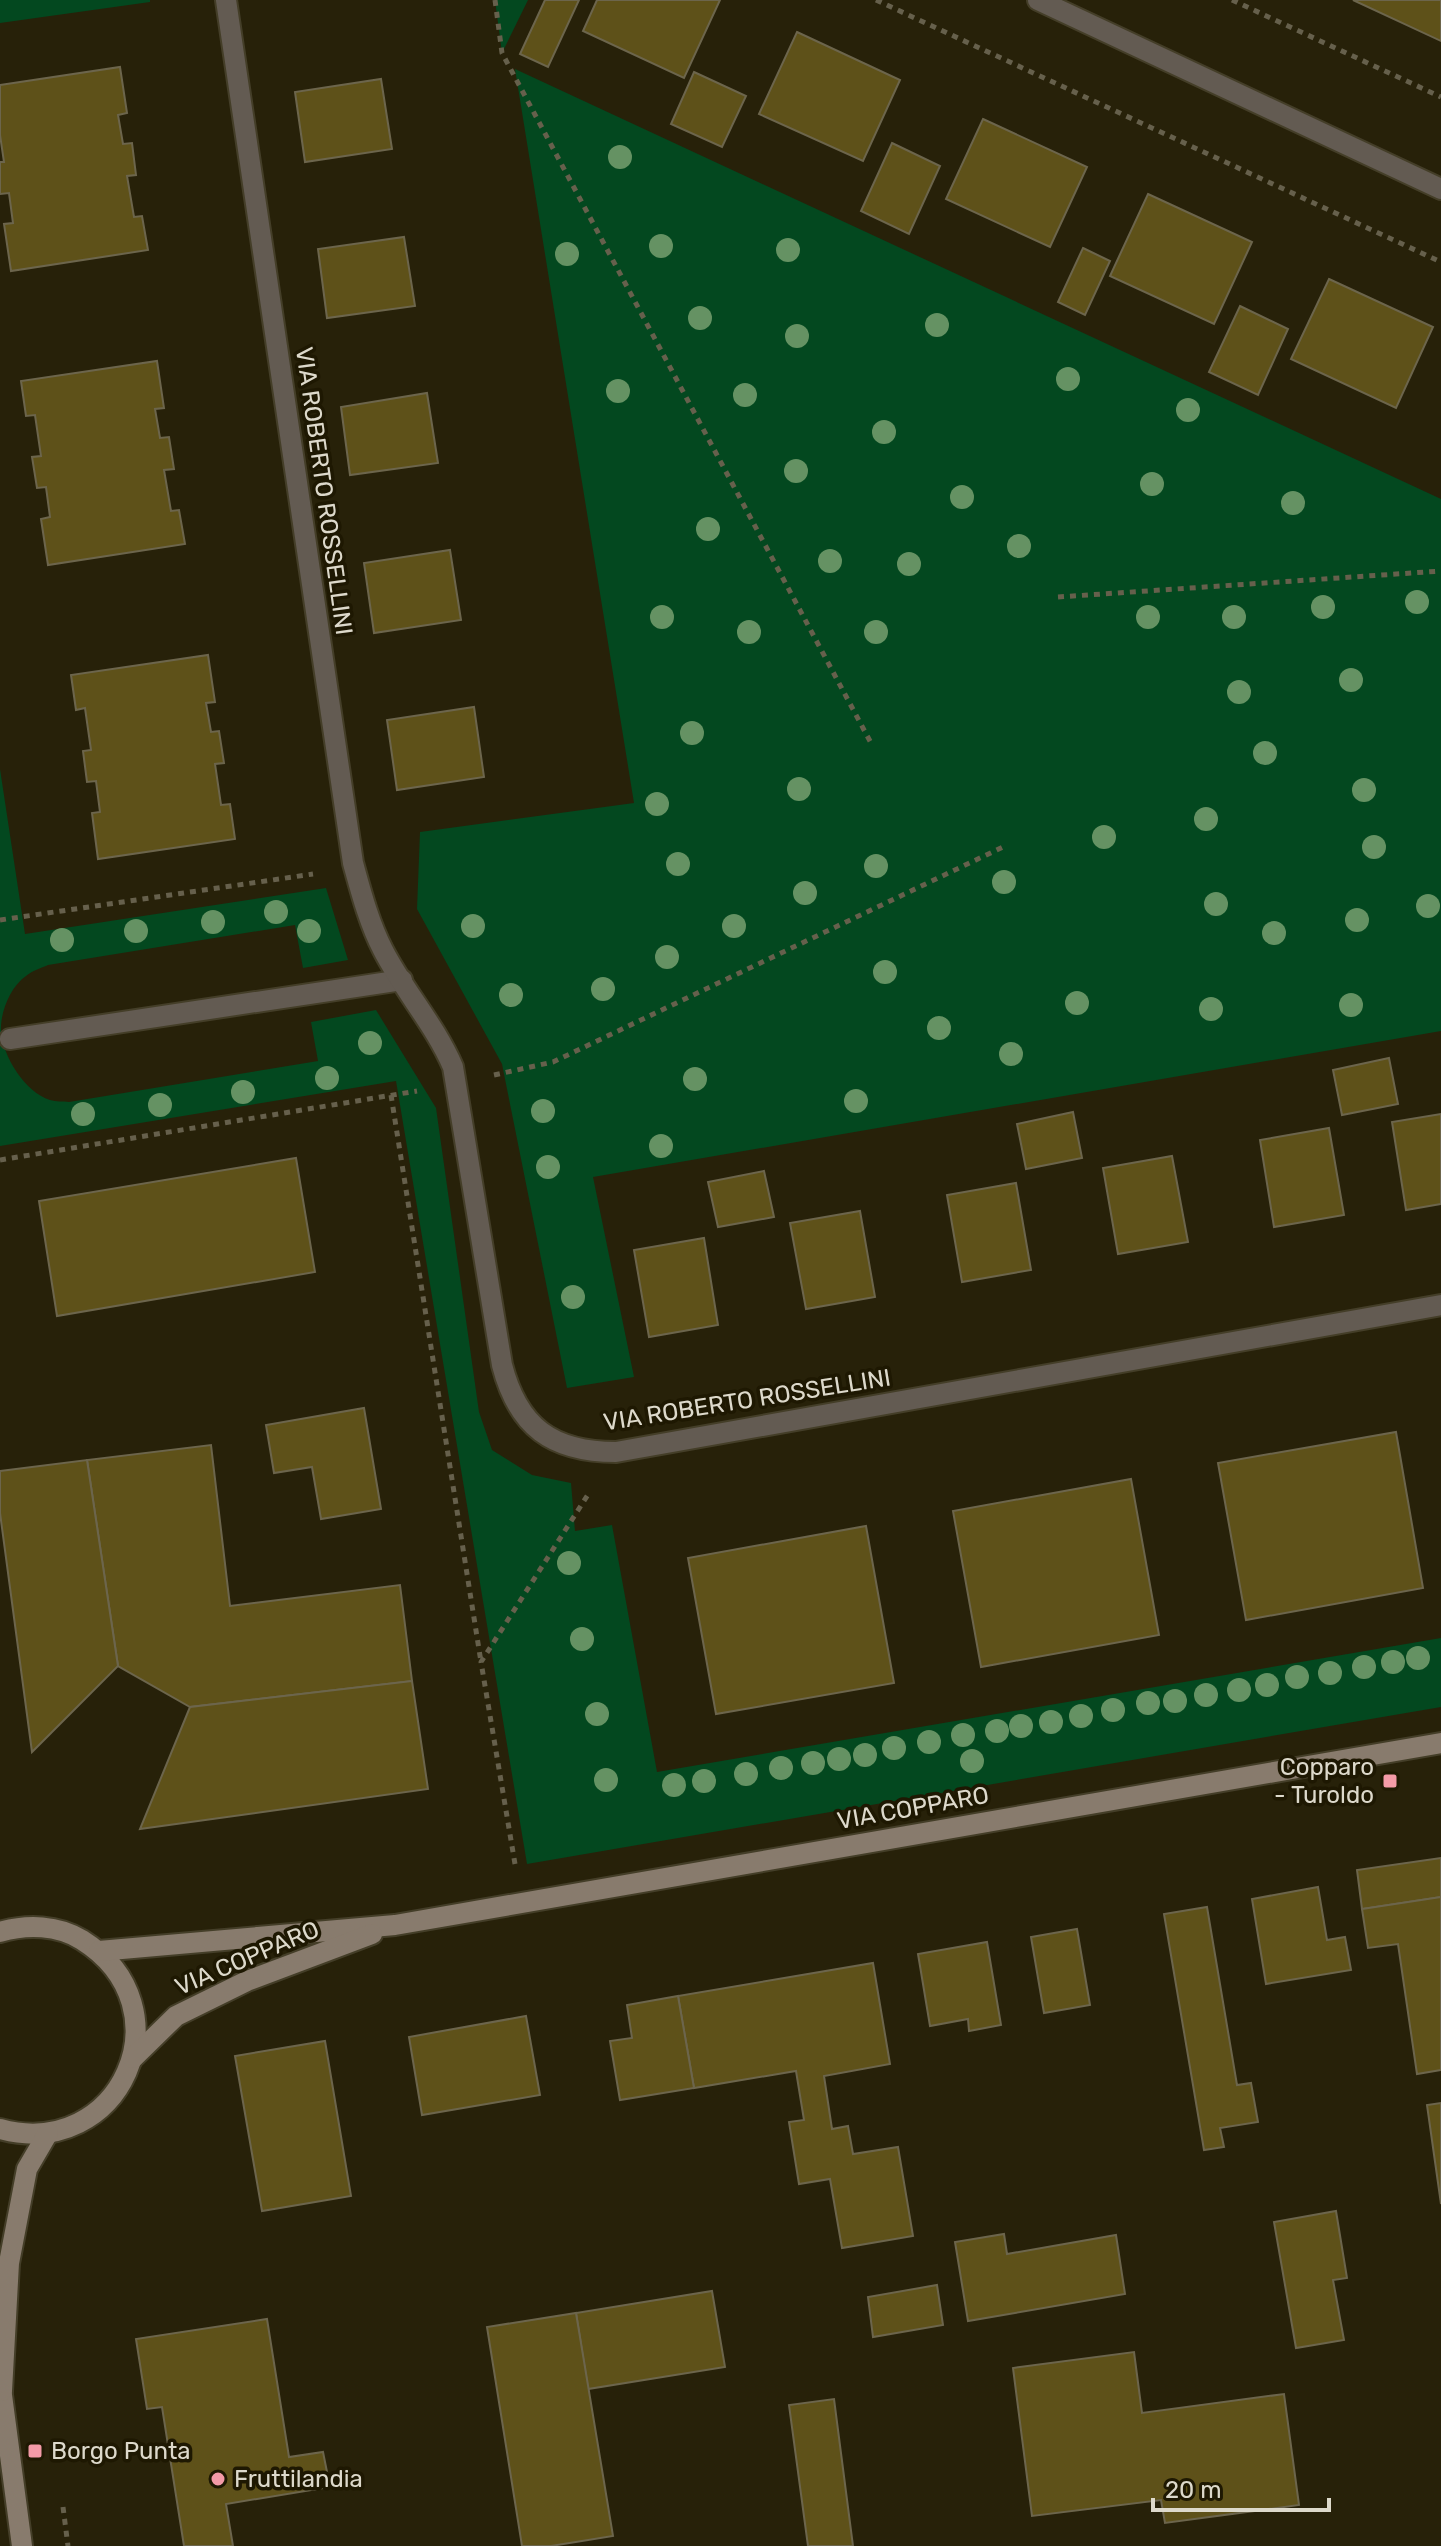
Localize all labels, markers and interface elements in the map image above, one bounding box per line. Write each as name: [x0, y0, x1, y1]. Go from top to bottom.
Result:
street label: VIA ROBERTO ROSSELLINI: [290, 345, 358, 637]
street label: VIA ROBERTO ROSSELLINI: [601, 1363, 893, 1437]
place label: Copparo - Turoldo: [1274, 1753, 1374, 1809]
marker: Copparo - Turoldo: [1381, 1772, 1399, 1790]
street label: VIA COPPARO: [835, 1781, 991, 1835]
street label: VIA COPPARO: [171, 1915, 323, 2001]
place label: Borgo Punta: [51, 2437, 191, 2465]
marker: Borgo Punta: [26, 2442, 44, 2460]
scale bar: [1153, 2462, 1329, 2512]
place label: Fruttilandia: [234, 2465, 363, 2493]
marker: Fruttilandia: [209, 2470, 227, 2488]
text: 20 m: [1165, 2476, 1222, 2504]

